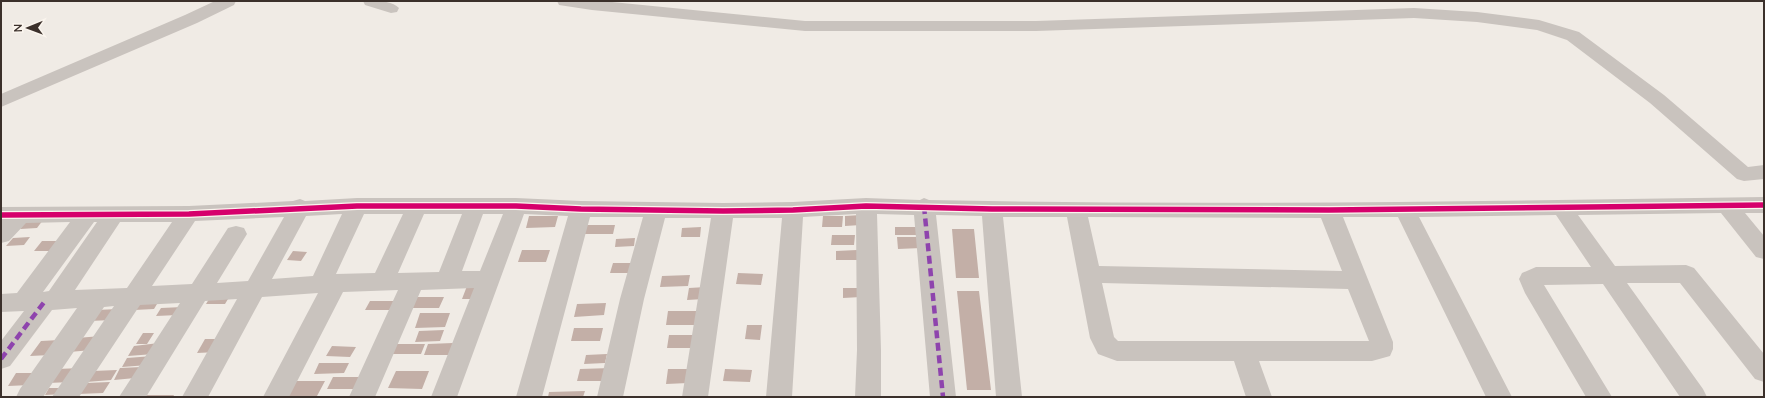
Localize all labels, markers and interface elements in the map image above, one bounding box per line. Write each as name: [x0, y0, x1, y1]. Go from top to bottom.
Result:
north arrow: [8, 8, 48, 48]
text: N: [11, 24, 24, 33]

